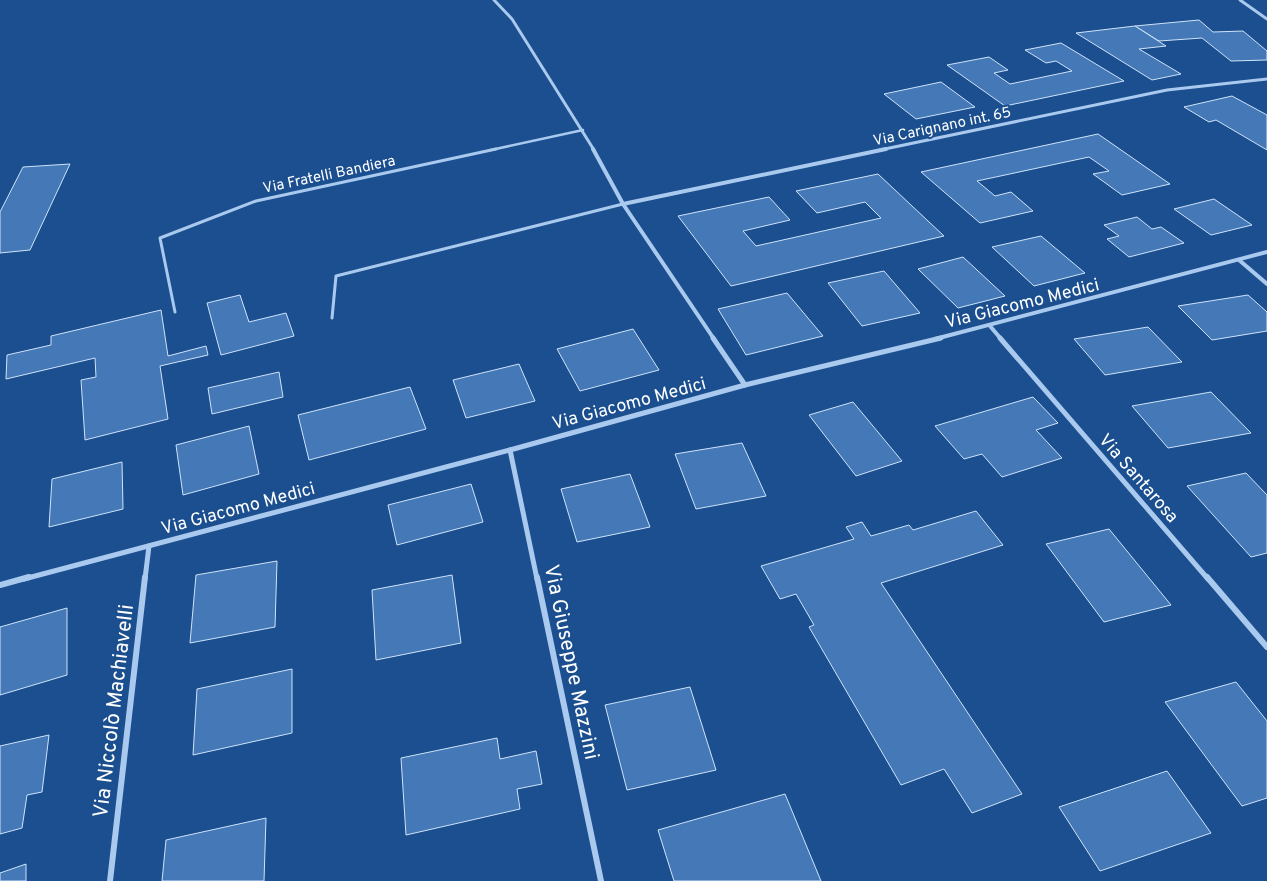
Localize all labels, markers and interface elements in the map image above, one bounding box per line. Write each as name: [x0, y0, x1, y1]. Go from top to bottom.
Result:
street label: Via Carignano int. 65: [872, 104, 1013, 151]
street label: Via Fratelli Bandiera: [261, 152, 397, 199]
street label: Via Giacomo Medici: [943, 274, 1102, 335]
street label: Via Giacomo Medici: [550, 373, 709, 436]
street label: Via Santarosa: [1093, 430, 1183, 528]
street label: Via Giacomo Medici: [159, 478, 318, 541]
street label: Via Giuseppe Mazzini: [537, 562, 604, 762]
street label: Via Niccolò Machiavelli: [88, 603, 141, 820]

